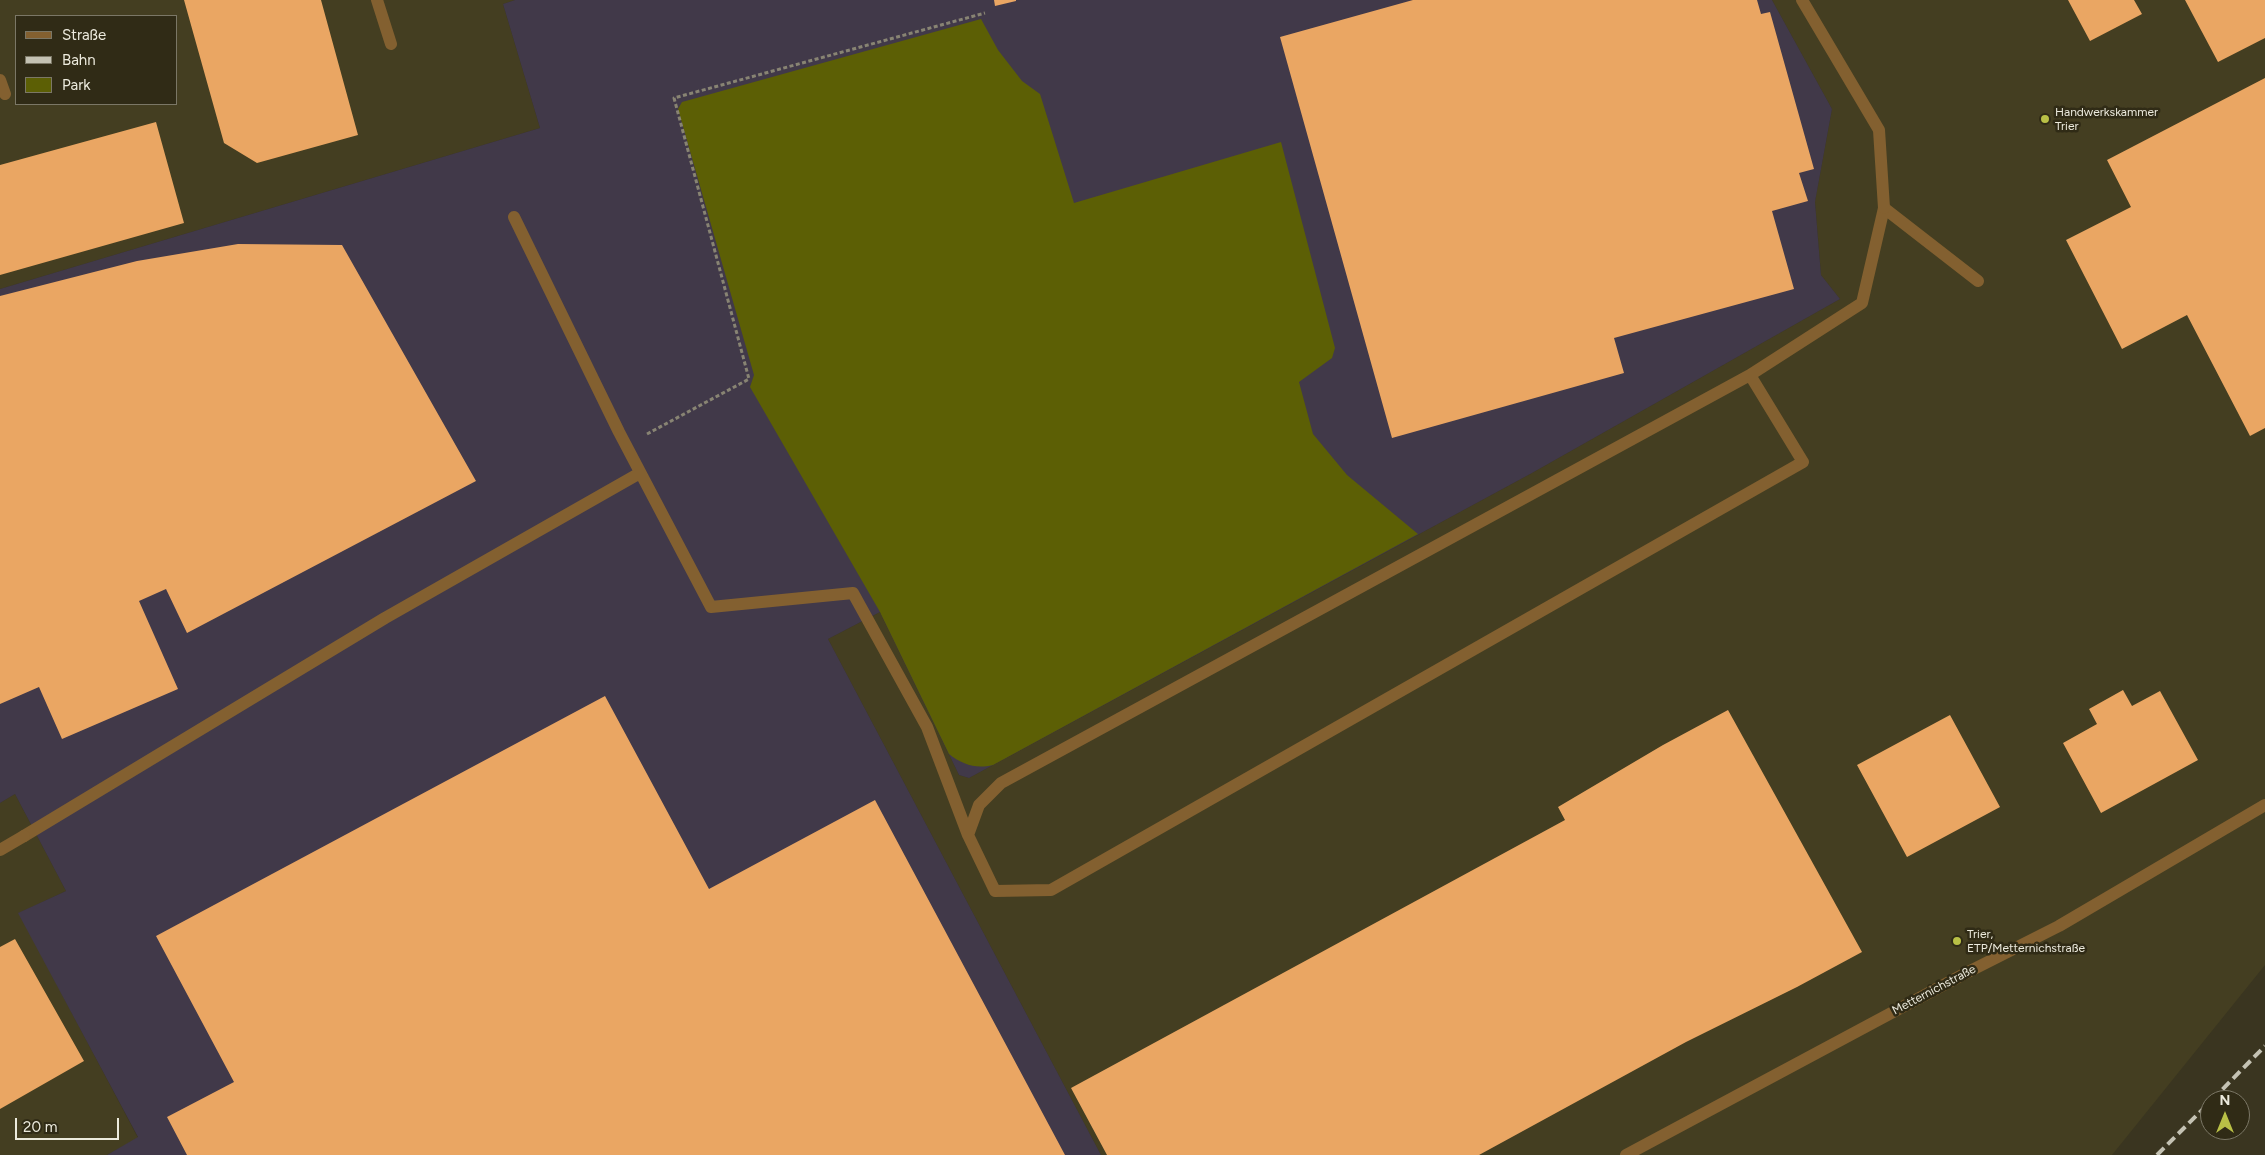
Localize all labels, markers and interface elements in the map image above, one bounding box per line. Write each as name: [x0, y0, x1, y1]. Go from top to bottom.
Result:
legend: [15, 15, 178, 105]
text: Straße: [62, 26, 106, 44]
text: Bahn: [62, 51, 96, 69]
text: Park: [62, 76, 91, 94]
place label: Handwerkskammer Trier: [2055, 105, 2158, 133]
marker: Handwerkskammer Trier: [2039, 113, 2051, 125]
place label: Trier, ETP/Metternichstraße: [1967, 927, 2085, 955]
marker: Trier, ETP/Metternichstraße: [1951, 935, 1963, 947]
street label: Metternichstraße: [1890, 962, 1978, 1018]
north arrow: [2200, 1090, 2250, 1140]
text: N: [2220, 1092, 2230, 1109]
scale bar: [18, 1108, 121, 1140]
text: 20 m: [23, 1118, 57, 1136]

